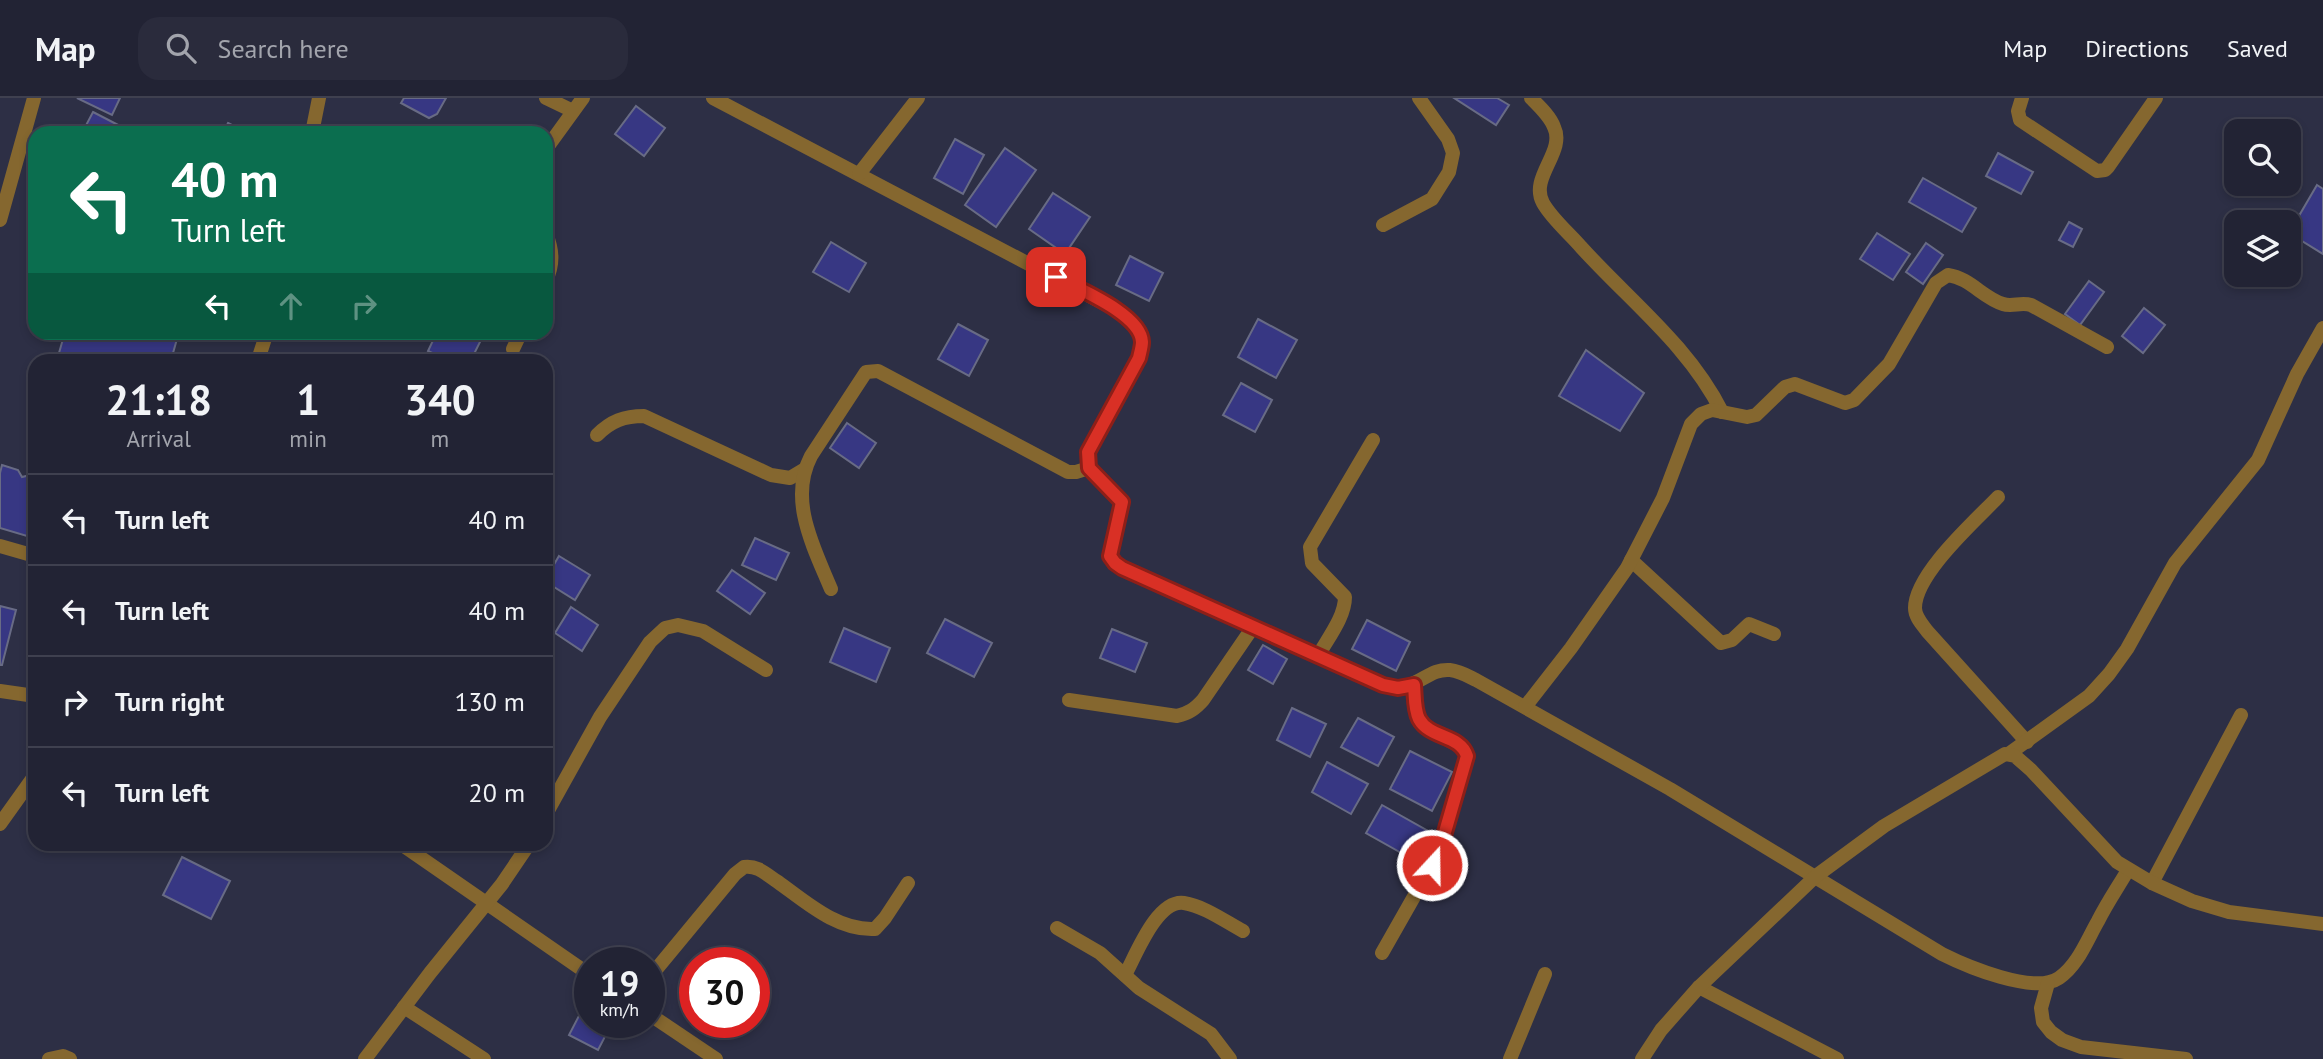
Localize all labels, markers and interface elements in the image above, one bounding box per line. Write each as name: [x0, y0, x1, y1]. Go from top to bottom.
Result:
search box: [138, 17, 628, 80]
text: Map: [35, 27, 96, 70]
icon: search: [162, 29, 200, 67]
text: Search here: [218, 32, 349, 65]
text: Map: [2003, 33, 2047, 64]
text: Directions: [2085, 33, 2189, 64]
text: Saved: [2227, 33, 2288, 64]
map controls: [2224, 119, 2301, 287]
button: search: [2224, 119, 2301, 196]
text: 40 m: [171, 147, 278, 211]
icon: left: [56, 154, 147, 245]
text: Turn left: [171, 209, 286, 251]
button: layers: [2224, 210, 2301, 287]
pin: [1026, 247, 1086, 307]
icon: arrive: [1037, 258, 1075, 296]
icon: left: [199, 287, 237, 325]
icon: ahead: [272, 287, 310, 325]
icon: right: [345, 287, 383, 325]
text: 21:18: [105, 372, 212, 427]
text: 1: [296, 372, 320, 427]
text: 340: [404, 372, 476, 427]
text: Arrival: [126, 424, 191, 453]
text: min: [289, 424, 327, 453]
text: m: [431, 424, 449, 453]
icon: left: [56, 501, 94, 539]
text: Turn left: [115, 503, 209, 536]
text: 40 m: [469, 503, 525, 536]
icon: left: [56, 592, 94, 630]
text: Turn left: [115, 594, 209, 627]
text: 40 m: [469, 594, 525, 627]
icon: right: [56, 683, 94, 721]
text: Turn right: [115, 685, 224, 718]
text: 130 m: [454, 685, 525, 718]
icon: left: [56, 774, 94, 812]
text: Turn left: [115, 776, 209, 809]
text: 20 m: [469, 776, 525, 809]
position arrow: [1395, 828, 1469, 902]
speed limit sign: 30: [679, 947, 770, 1038]
text: 19: [600, 960, 639, 1006]
text: km/h: [600, 998, 639, 1021]

